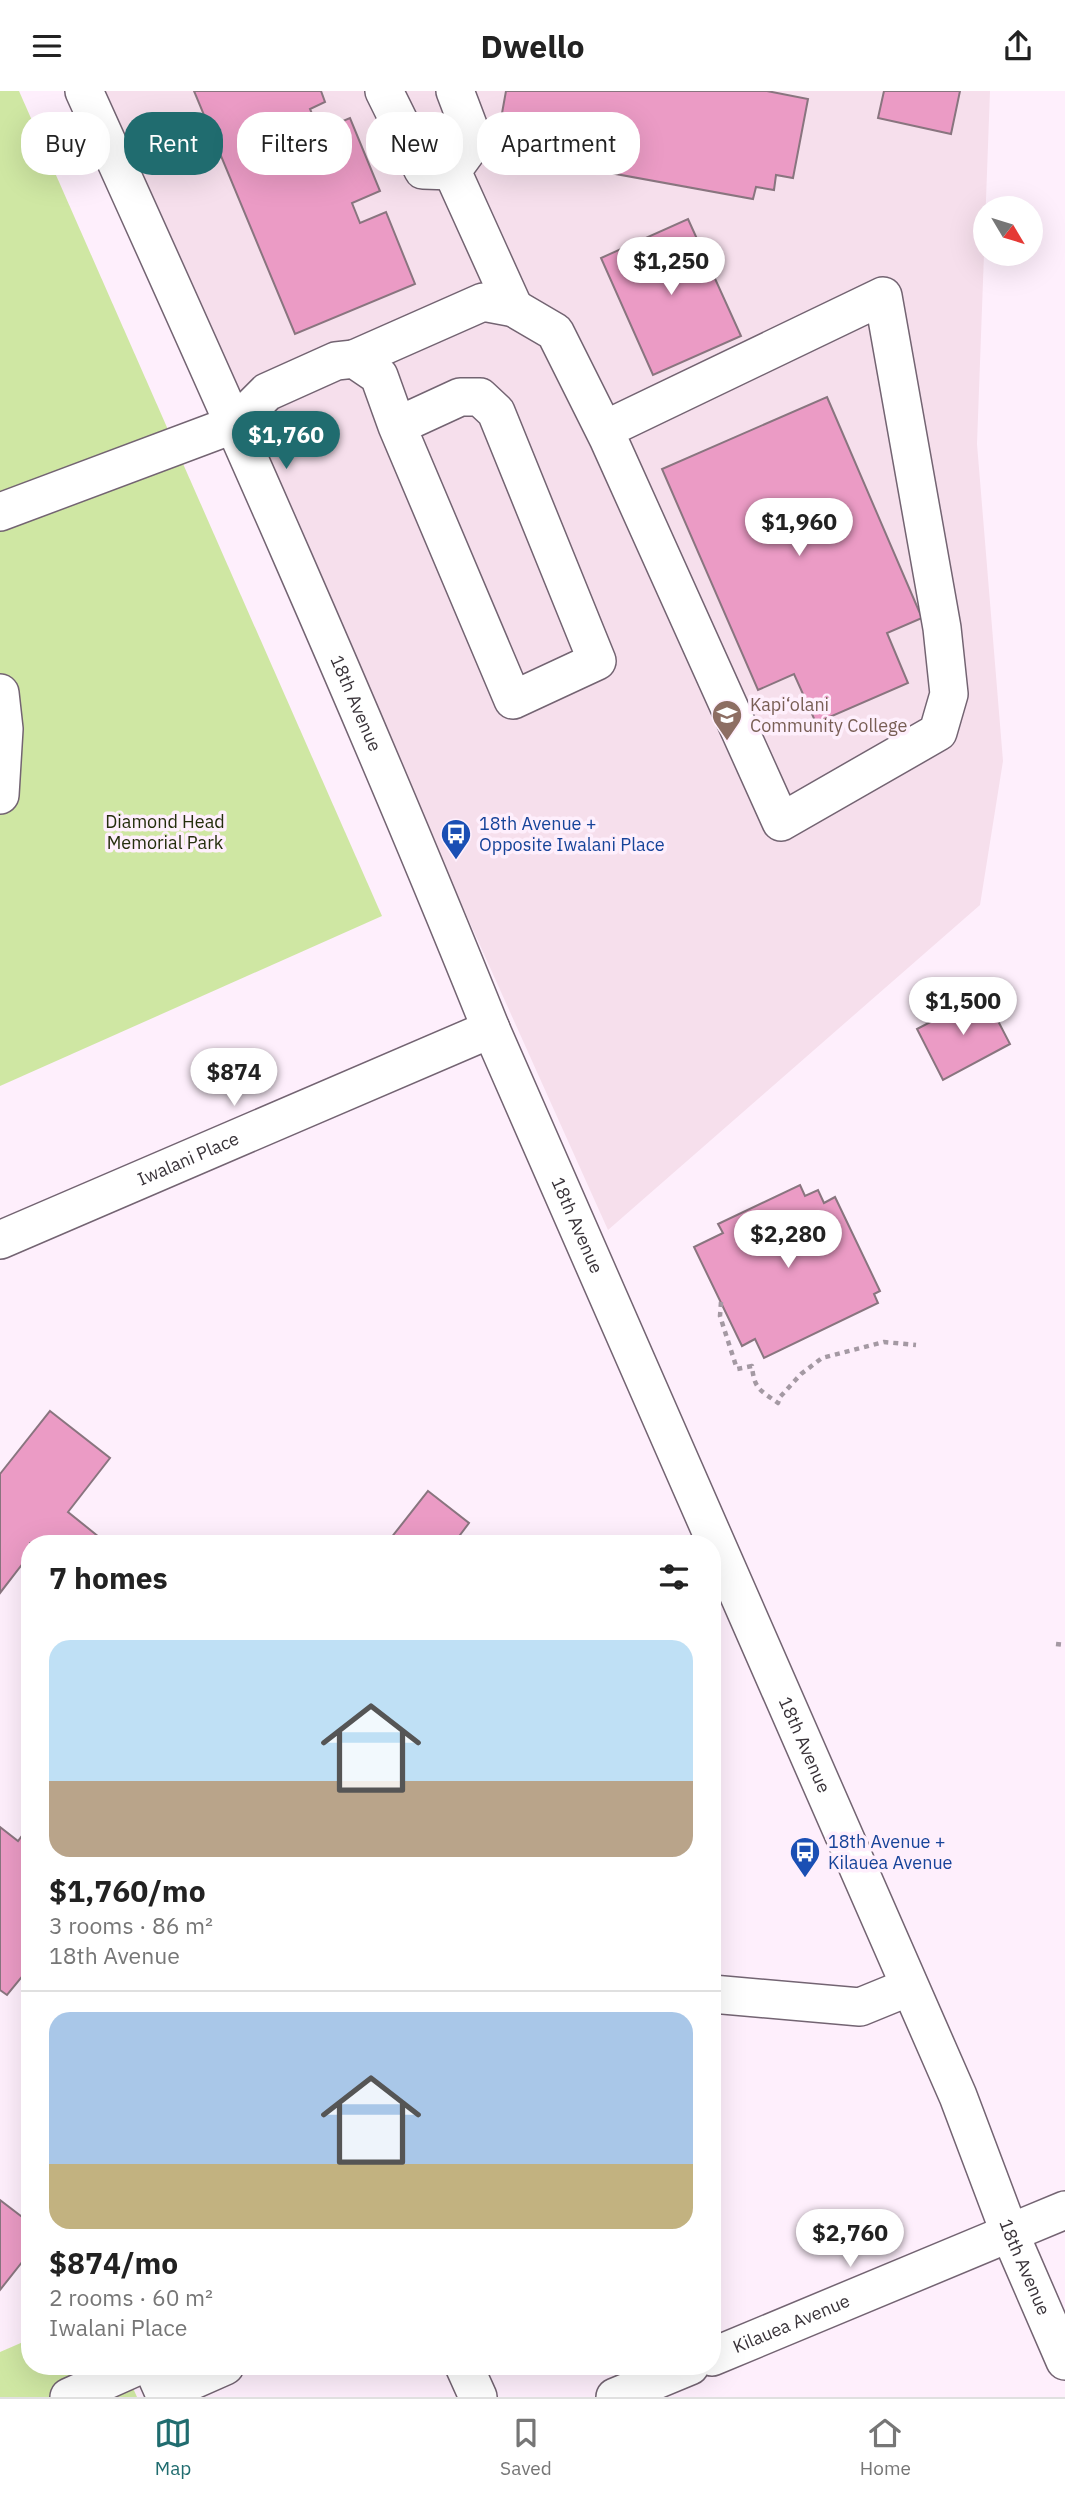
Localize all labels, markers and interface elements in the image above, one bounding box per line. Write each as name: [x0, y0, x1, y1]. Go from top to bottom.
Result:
text: Dwello: [480, 25, 585, 67]
icon: menu: [28, 27, 66, 65]
icon: share: [999, 27, 1037, 65]
chip: Buy: [21, 112, 110, 175]
chip: Rent: [124, 112, 223, 175]
chip: Filters: [237, 112, 352, 175]
chip: New: [366, 112, 463, 175]
chip: Apartment: [477, 112, 640, 175]
north arrow: [973, 196, 1043, 266]
map controls: [973, 196, 1043, 266]
pin: $1,250: [614, 237, 728, 297]
text: $1,250: [633, 245, 709, 275]
pin: $1,760: [229, 411, 343, 471]
text: $1,760: [248, 419, 324, 449]
pin: $1,960: [742, 498, 856, 558]
text: $1,960: [761, 506, 837, 536]
street label: 18th Avenue: [325, 652, 387, 755]
place label: Kapi‘olani Community College: [750, 693, 907, 737]
school or university icon: Kapi‘olani Community College: [710, 698, 744, 742]
park label: Diamond Head Memorial Park: [105, 810, 225, 854]
place label: 18th Avenue + Opposite Iwalani Place: [479, 812, 665, 856]
bus stop icon: 18th Avenue + Opposite Iwalani Place: [439, 817, 473, 861]
pin: $1,500: [906, 977, 1020, 1037]
text: $1,500: [925, 985, 1001, 1015]
pin: $874: [193, 1049, 275, 1108]
text: $874: [206, 1056, 262, 1086]
street label: Iwalani Place: [134, 1127, 243, 1191]
street label: 18th Avenue: [546, 1174, 609, 1277]
pin: $2,280: [731, 1211, 845, 1270]
text: $2,280: [750, 1218, 826, 1248]
text: 7 homes: [49, 1558, 168, 1597]
icon: filters: [655, 1558, 693, 1596]
icon: home: [308, 1685, 434, 1811]
street label: 18th Avenue: [774, 1693, 836, 1796]
place label: 18th Avenue + Kilauea Avenue: [828, 1830, 953, 1874]
bus stop icon: 18th Avenue + Kilauea Avenue: [788, 1835, 822, 1879]
text: $1,760/mo: [49, 1871, 206, 1910]
text: 3 rooms · 86 m²: [49, 1910, 213, 1940]
text: 18th Avenue: [49, 1940, 180, 1970]
icon: home: [308, 2057, 434, 2183]
pin: $2,760: [793, 2209, 907, 2269]
street label: 18th Avenue: [994, 2216, 1056, 2319]
text: $2,760: [812, 2217, 888, 2247]
text: $874/mo: [49, 2243, 178, 2282]
text: 2 rooms · 60 m²: [49, 2282, 213, 2312]
street label: Kilauea Avenue: [729, 2289, 853, 2358]
text: Iwalani Place: [49, 2312, 187, 2342]
tab: Map: [154, 2414, 192, 2480]
tab: Saved: [500, 2414, 552, 2480]
tab: Home: [860, 2414, 911, 2480]

